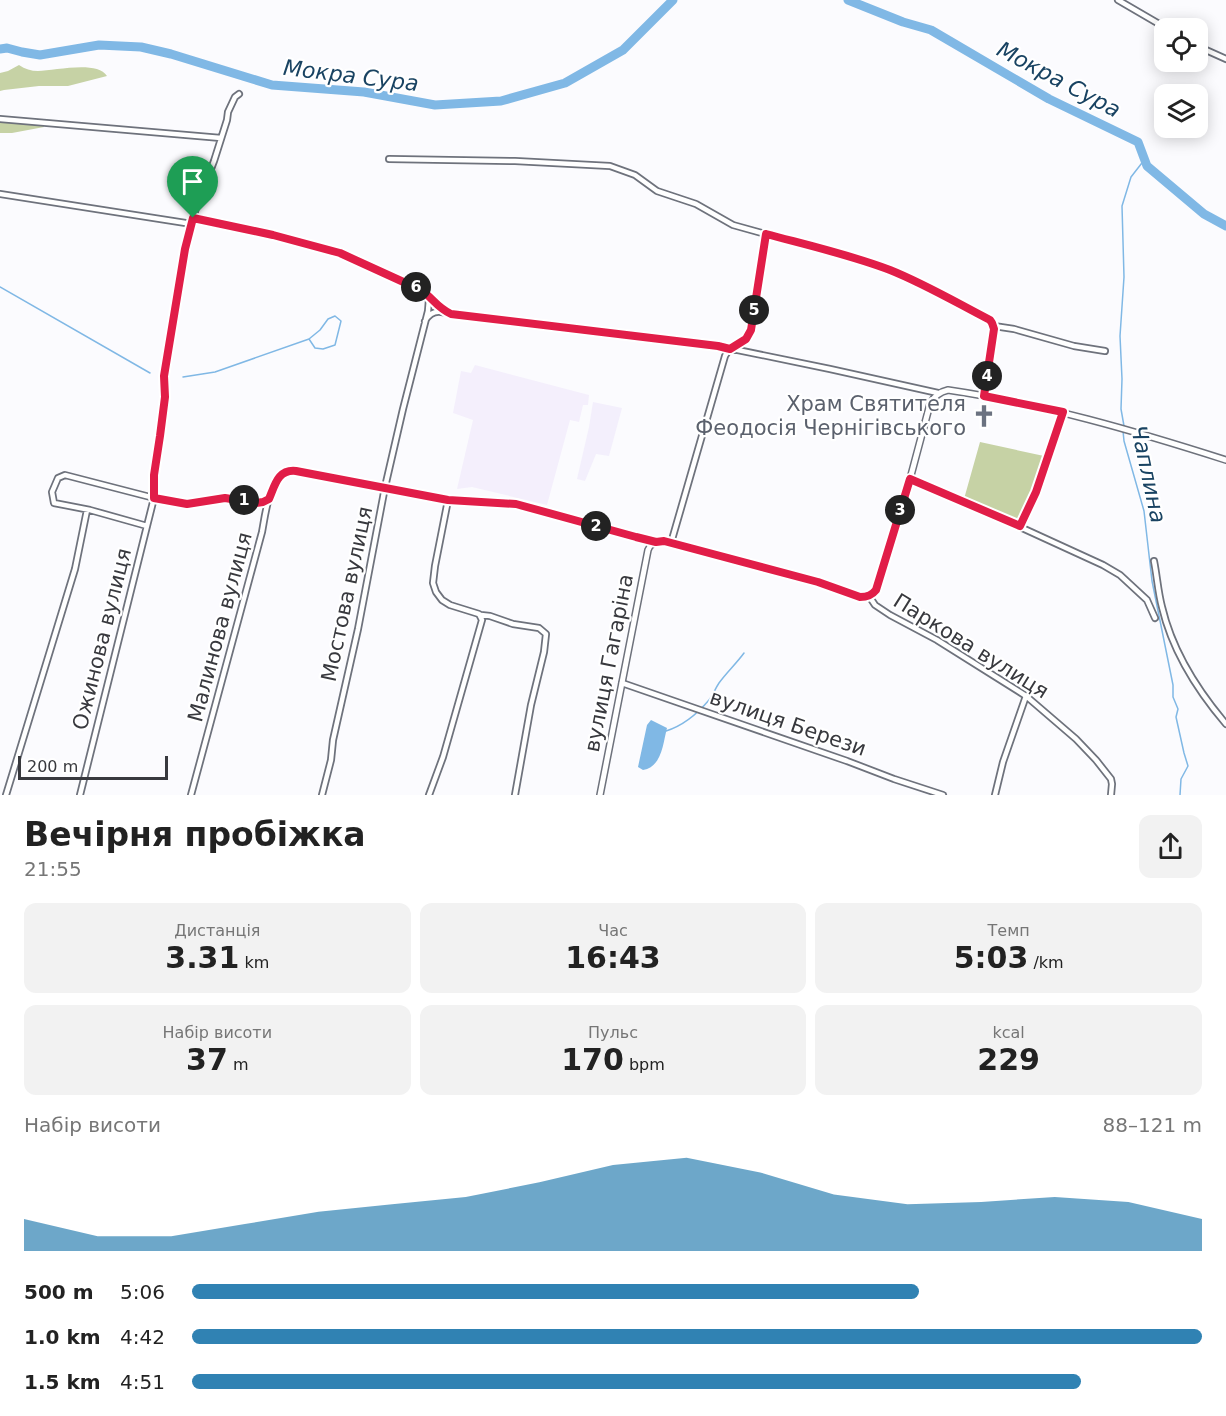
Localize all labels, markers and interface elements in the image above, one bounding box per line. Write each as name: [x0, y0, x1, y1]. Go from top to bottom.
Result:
map controls: [1154, 18, 1208, 138]
button: locate: [1154, 18, 1208, 72]
water label: Мокра Сура: [993, 36, 1125, 122]
water label: Мокра Сура: [282, 55, 420, 96]
button: layers: [1154, 84, 1208, 138]
pin: [167, 156, 218, 218]
icon: arrive: [176, 165, 209, 198]
pin: 6: [401, 272, 431, 302]
text: 6: [410, 277, 422, 296]
pin: 5: [739, 295, 769, 325]
text: 5: [748, 300, 760, 319]
pin: 4: [972, 361, 1002, 391]
text: 4: [981, 366, 993, 385]
place label: Храм Святителя Феодосія Чернігівського: [695, 392, 966, 440]
church icon: Храм Святителя Феодосія Чернігівського: [971, 403, 997, 429]
water label: Чаплина: [1126, 423, 1171, 525]
pin: 1: [229, 485, 259, 515]
text: 1: [238, 490, 250, 509]
pin: 3: [885, 495, 915, 525]
text: 3: [894, 500, 906, 519]
street label: Мостова вулиця: [317, 504, 377, 684]
pin: 2: [581, 511, 611, 541]
text: 2: [590, 516, 602, 535]
street label: Малинова вулиця: [183, 530, 257, 724]
street label: Ожинова вулиця: [68, 546, 136, 732]
street label: вулиця Гагаріна: [580, 572, 638, 754]
street label: Паркова вулиця: [889, 589, 1053, 703]
street label: вулиця Берези: [707, 685, 869, 761]
scale bar: [18, 753, 168, 780]
text: 200 m: [27, 757, 78, 776]
text: Вечірня пробіжка: [24, 815, 366, 854]
button: share: [1139, 815, 1202, 878]
text: 21:55: [24, 857, 82, 881]
text: Дистанція: [174, 921, 260, 940]
text: Час: [598, 921, 628, 940]
text: Темп: [988, 921, 1030, 940]
text: 3.31: [165, 940, 239, 975]
text: 16:43: [565, 940, 661, 975]
text: 5:03: [954, 940, 1028, 975]
text: km: [239, 953, 269, 972]
text: /km: [1028, 953, 1064, 972]
text: Набір висоти: [163, 1023, 272, 1042]
text: Пульс: [588, 1023, 638, 1042]
text: kcal: [993, 1023, 1025, 1042]
text: 37: [186, 1042, 228, 1077]
text: 170: [561, 1042, 624, 1077]
text: 229: [977, 1042, 1040, 1077]
text: m: [228, 1055, 249, 1074]
text: bpm: [624, 1055, 665, 1074]
text: Набір висоти: [24, 1113, 161, 1137]
text: 88–121 m: [1103, 1113, 1202, 1137]
text: 500 m: [24, 1280, 94, 1304]
text: 5:06: [120, 1280, 165, 1304]
text: 1.0 km: [24, 1325, 101, 1349]
text: 4:42: [120, 1325, 165, 1349]
text: 1.5 km: [24, 1370, 101, 1394]
text: 4:51: [120, 1370, 165, 1394]

